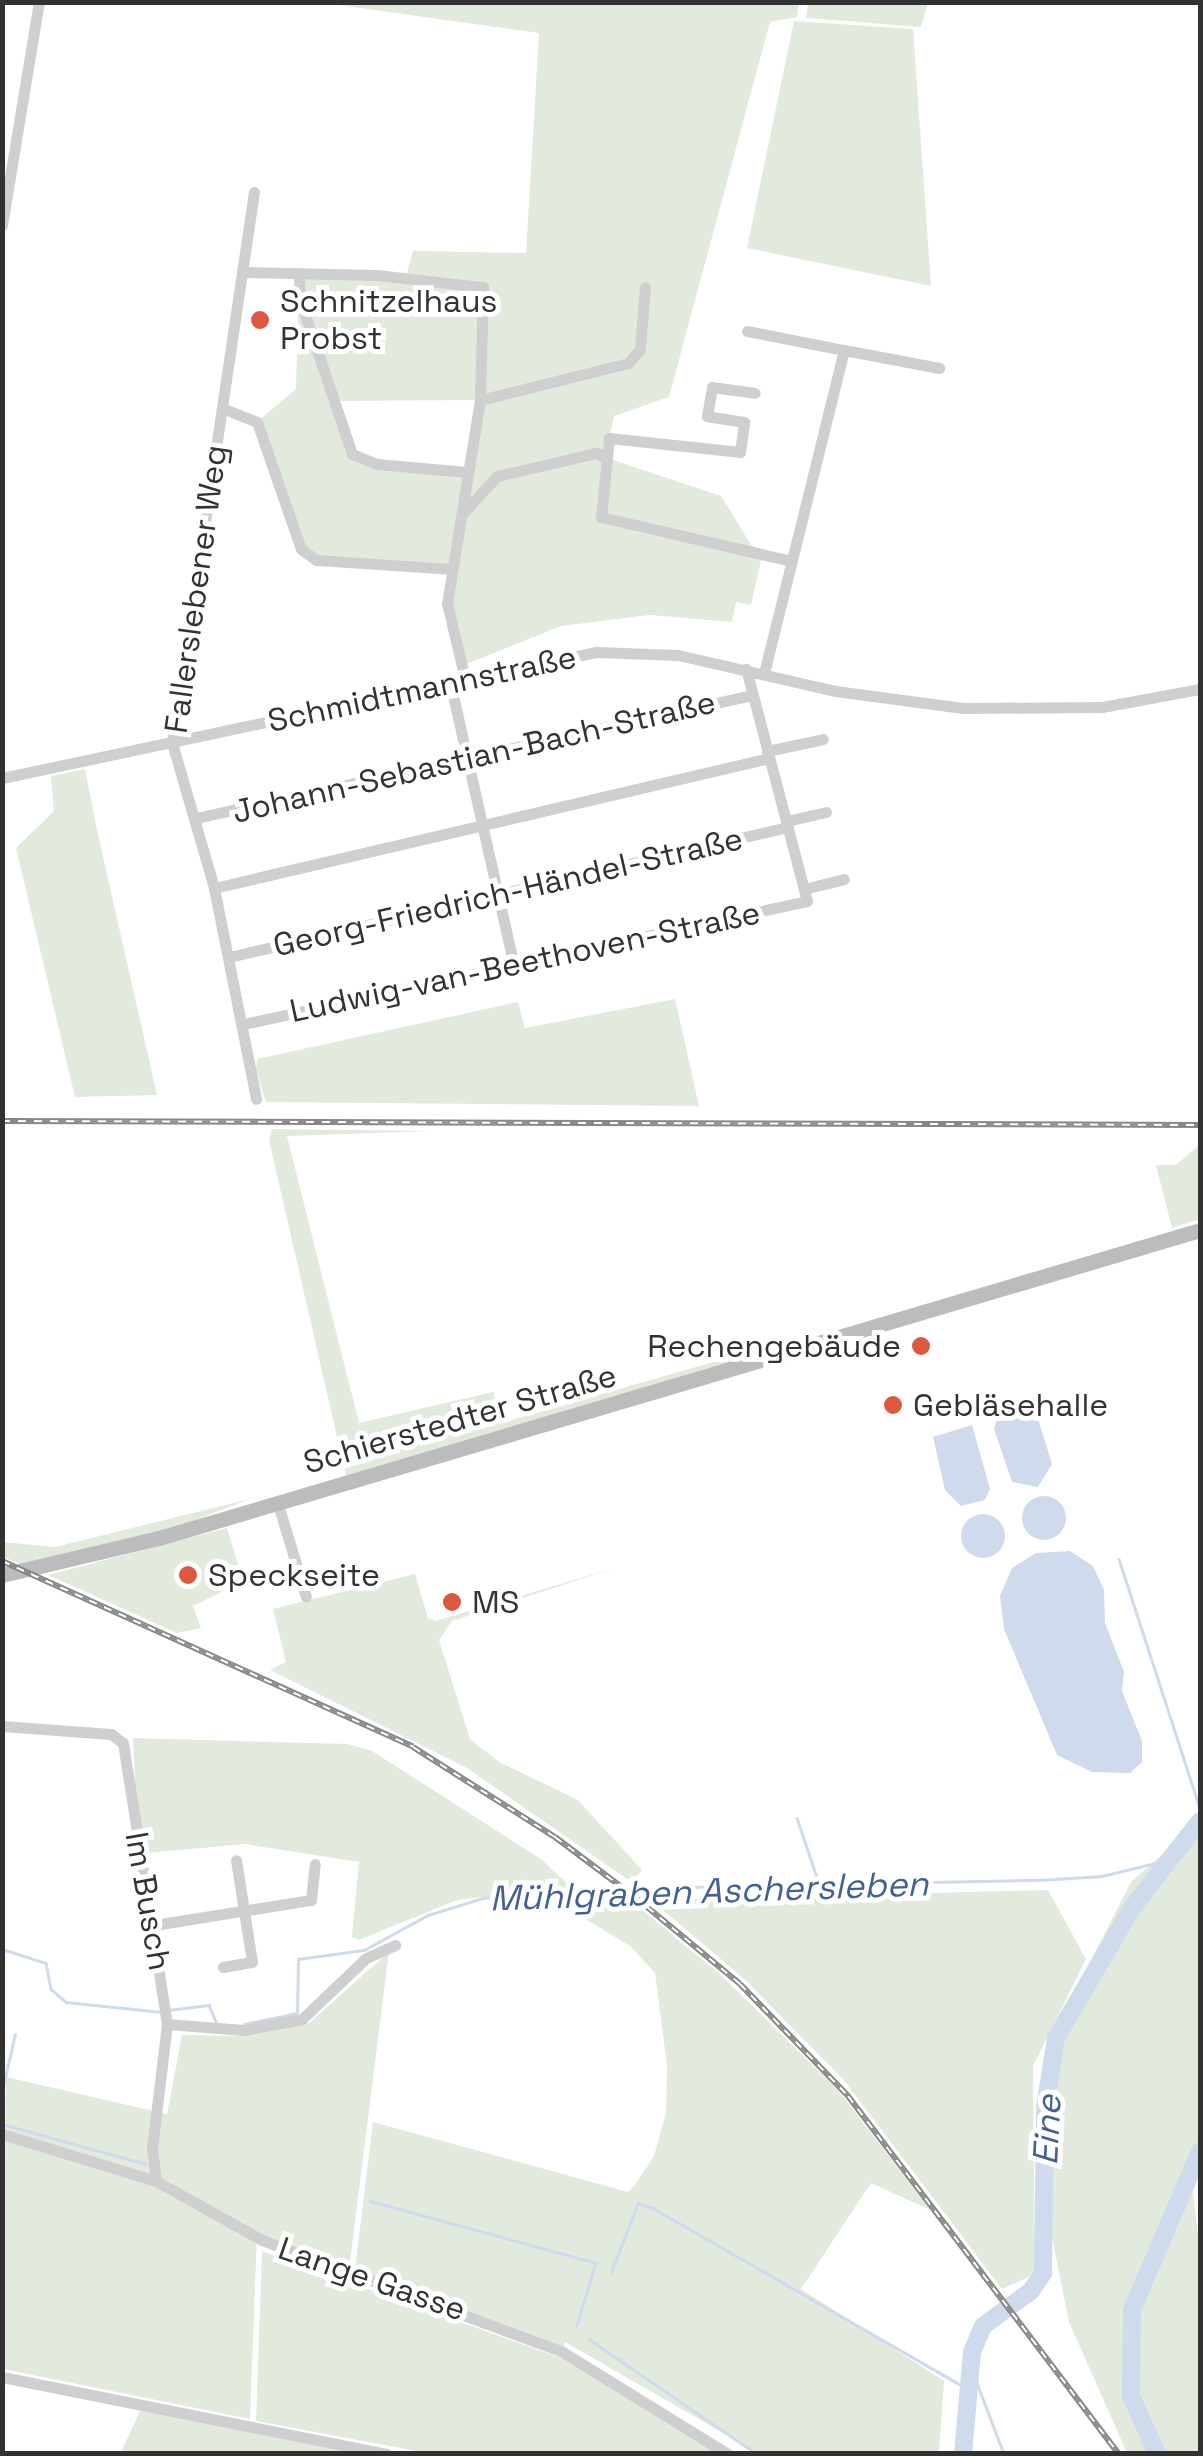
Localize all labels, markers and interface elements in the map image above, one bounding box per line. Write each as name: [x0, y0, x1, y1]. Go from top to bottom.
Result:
place label: Schnitzelhaus Probst: [280, 283, 497, 358]
marker: Schnitzelhaus Probst: [249, 309, 271, 331]
street label: Fallerslebener Weg: [157, 442, 235, 736]
street label: Schmidtmannstraße: [264, 638, 580, 740]
street label: Johann-Sebastian-Bach-Straße: [229, 683, 719, 831]
street label: Georg-Friedrich-Händel-Straße: [270, 819, 746, 965]
street label: Ludwig-van-Beethoven-Straße: [286, 893, 764, 1031]
place label: Rechengebäude: [647, 1327, 901, 1365]
marker: Rechengebäude: [910, 1335, 932, 1357]
street label: Schierstedter Straße: [299, 1356, 621, 1482]
place label: Gebläsehalle: [913, 1386, 1108, 1424]
marker: Gebläsehalle: [882, 1394, 904, 1416]
place label: Speckseite: [208, 1556, 380, 1594]
marker: Speckseite: [177, 1564, 199, 1586]
place label: MS: [472, 1583, 519, 1621]
marker: MS: [441, 1591, 463, 1613]
street label: Im Busch: [117, 1829, 179, 1973]
water label: Mühlgraben Aschersleben: [489, 1862, 929, 1920]
water label: Eine: [1024, 2094, 1070, 2166]
street label: Lange Gasse: [273, 2229, 471, 2329]

